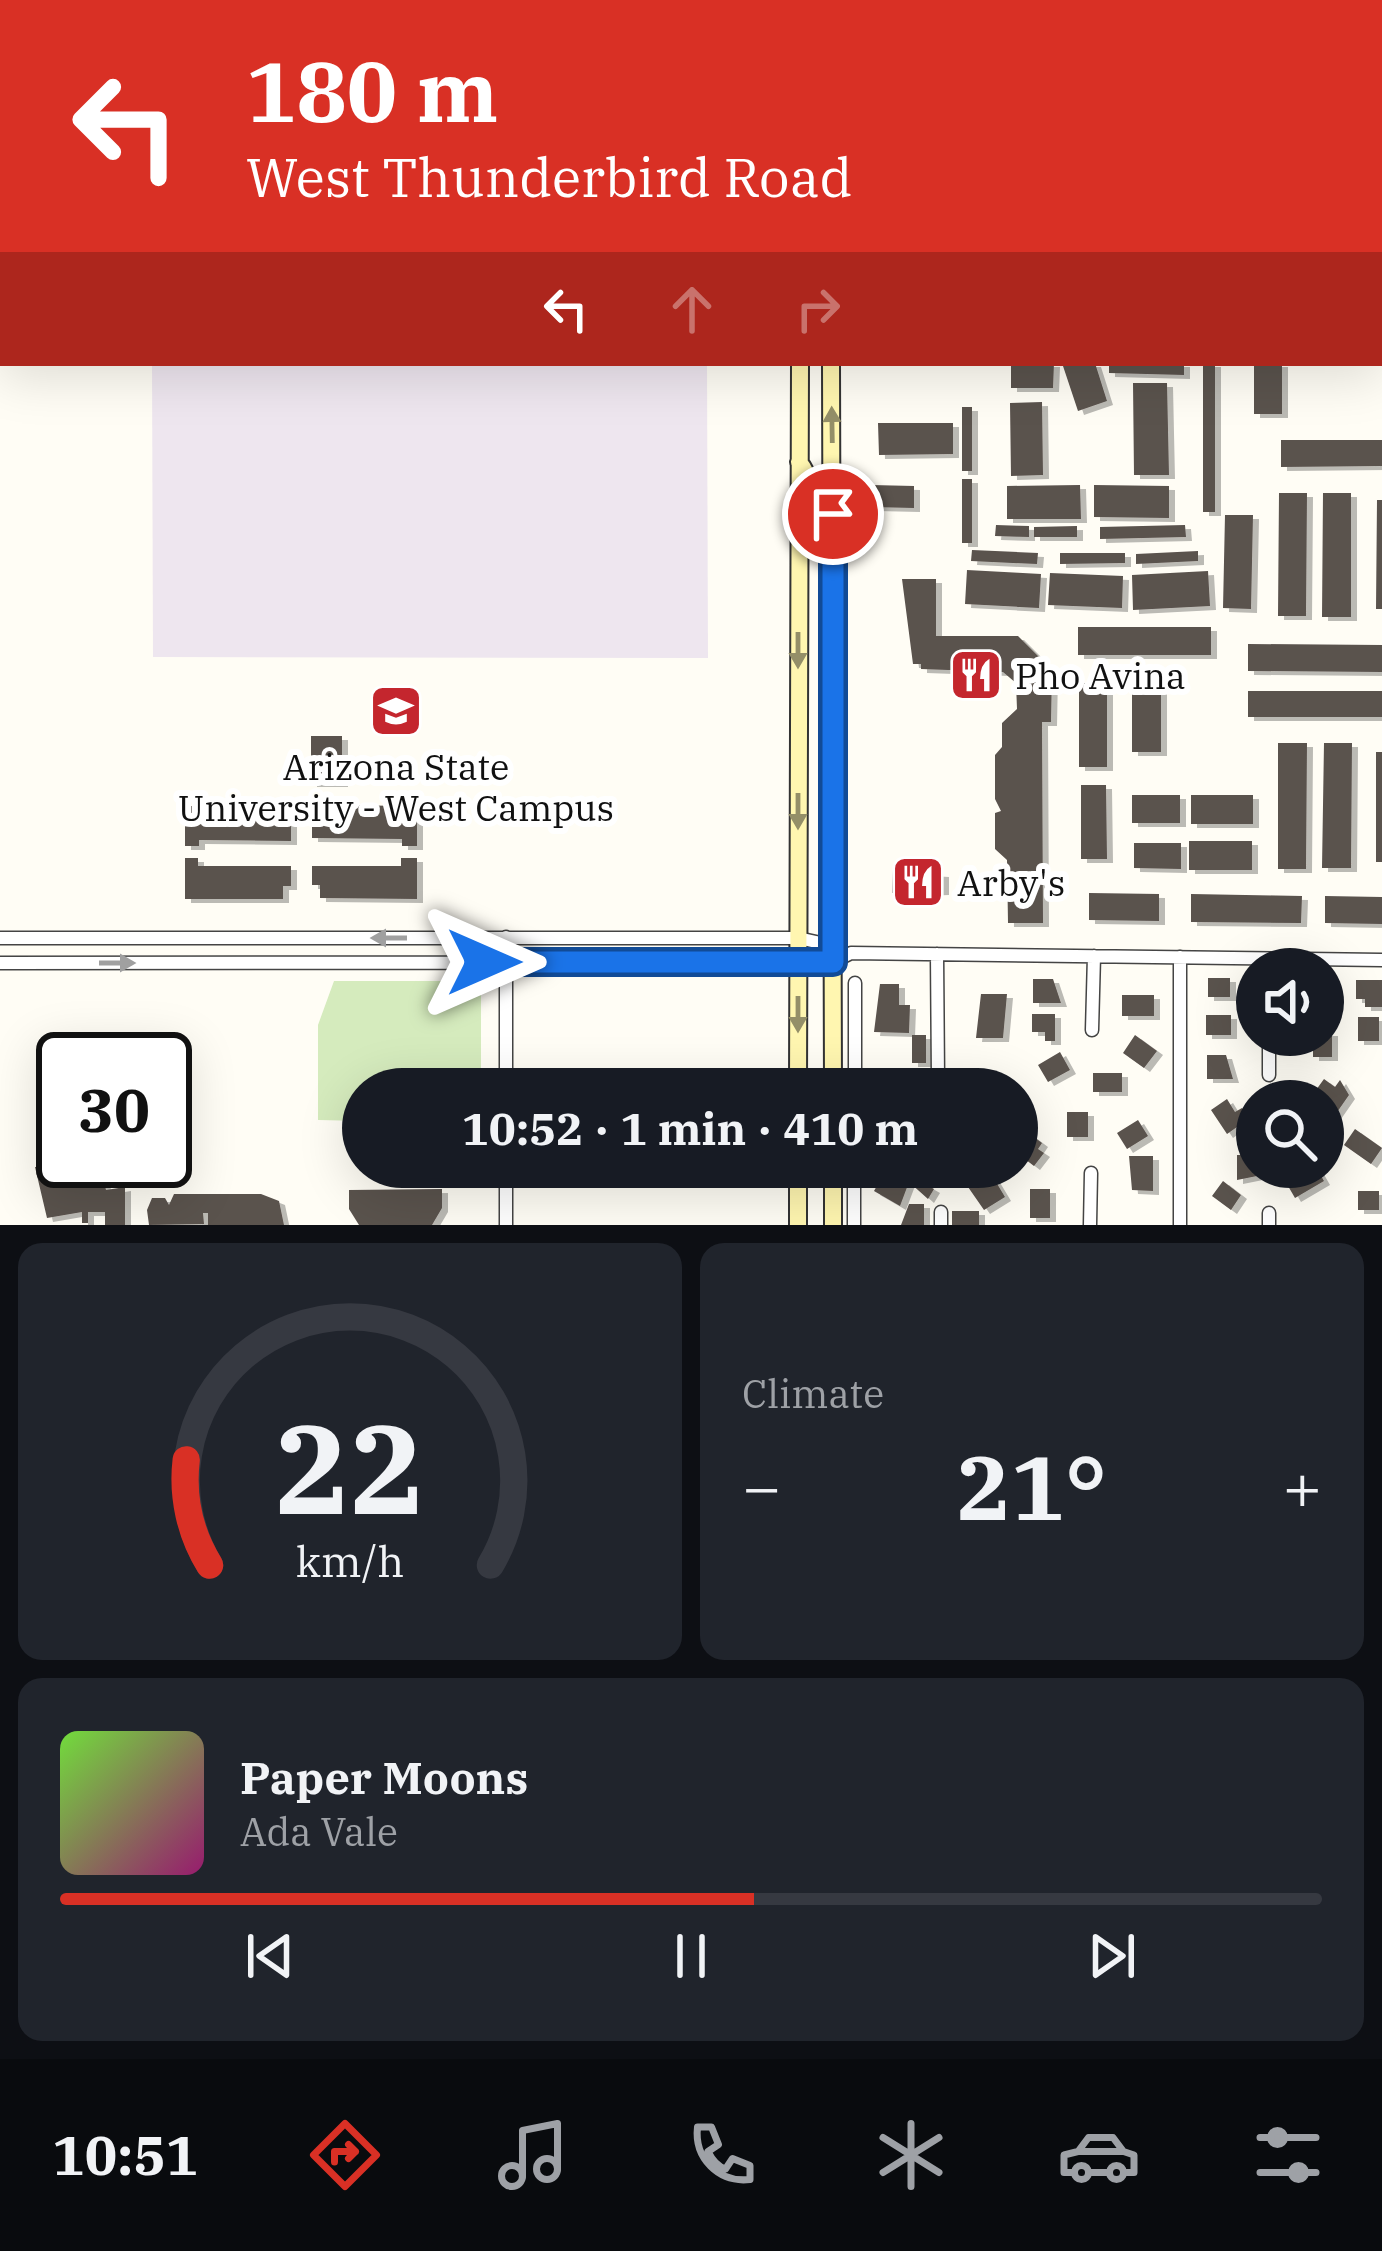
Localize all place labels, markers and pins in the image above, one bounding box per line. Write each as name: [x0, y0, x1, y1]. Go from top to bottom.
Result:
pin: [782, 463, 884, 565]
restaurant icon: Pho Avina: [948, 647, 1004, 703]
place label: Pho Avina: [1015, 652, 1186, 699]
school or university icon: Arizona State University - West Campus: [368, 683, 424, 739]
place label: Arizona State University - West Campus: [178, 743, 614, 831]
restaurant icon: Arby's: [890, 854, 946, 910]
place label: Arby's: [957, 859, 1065, 906]

